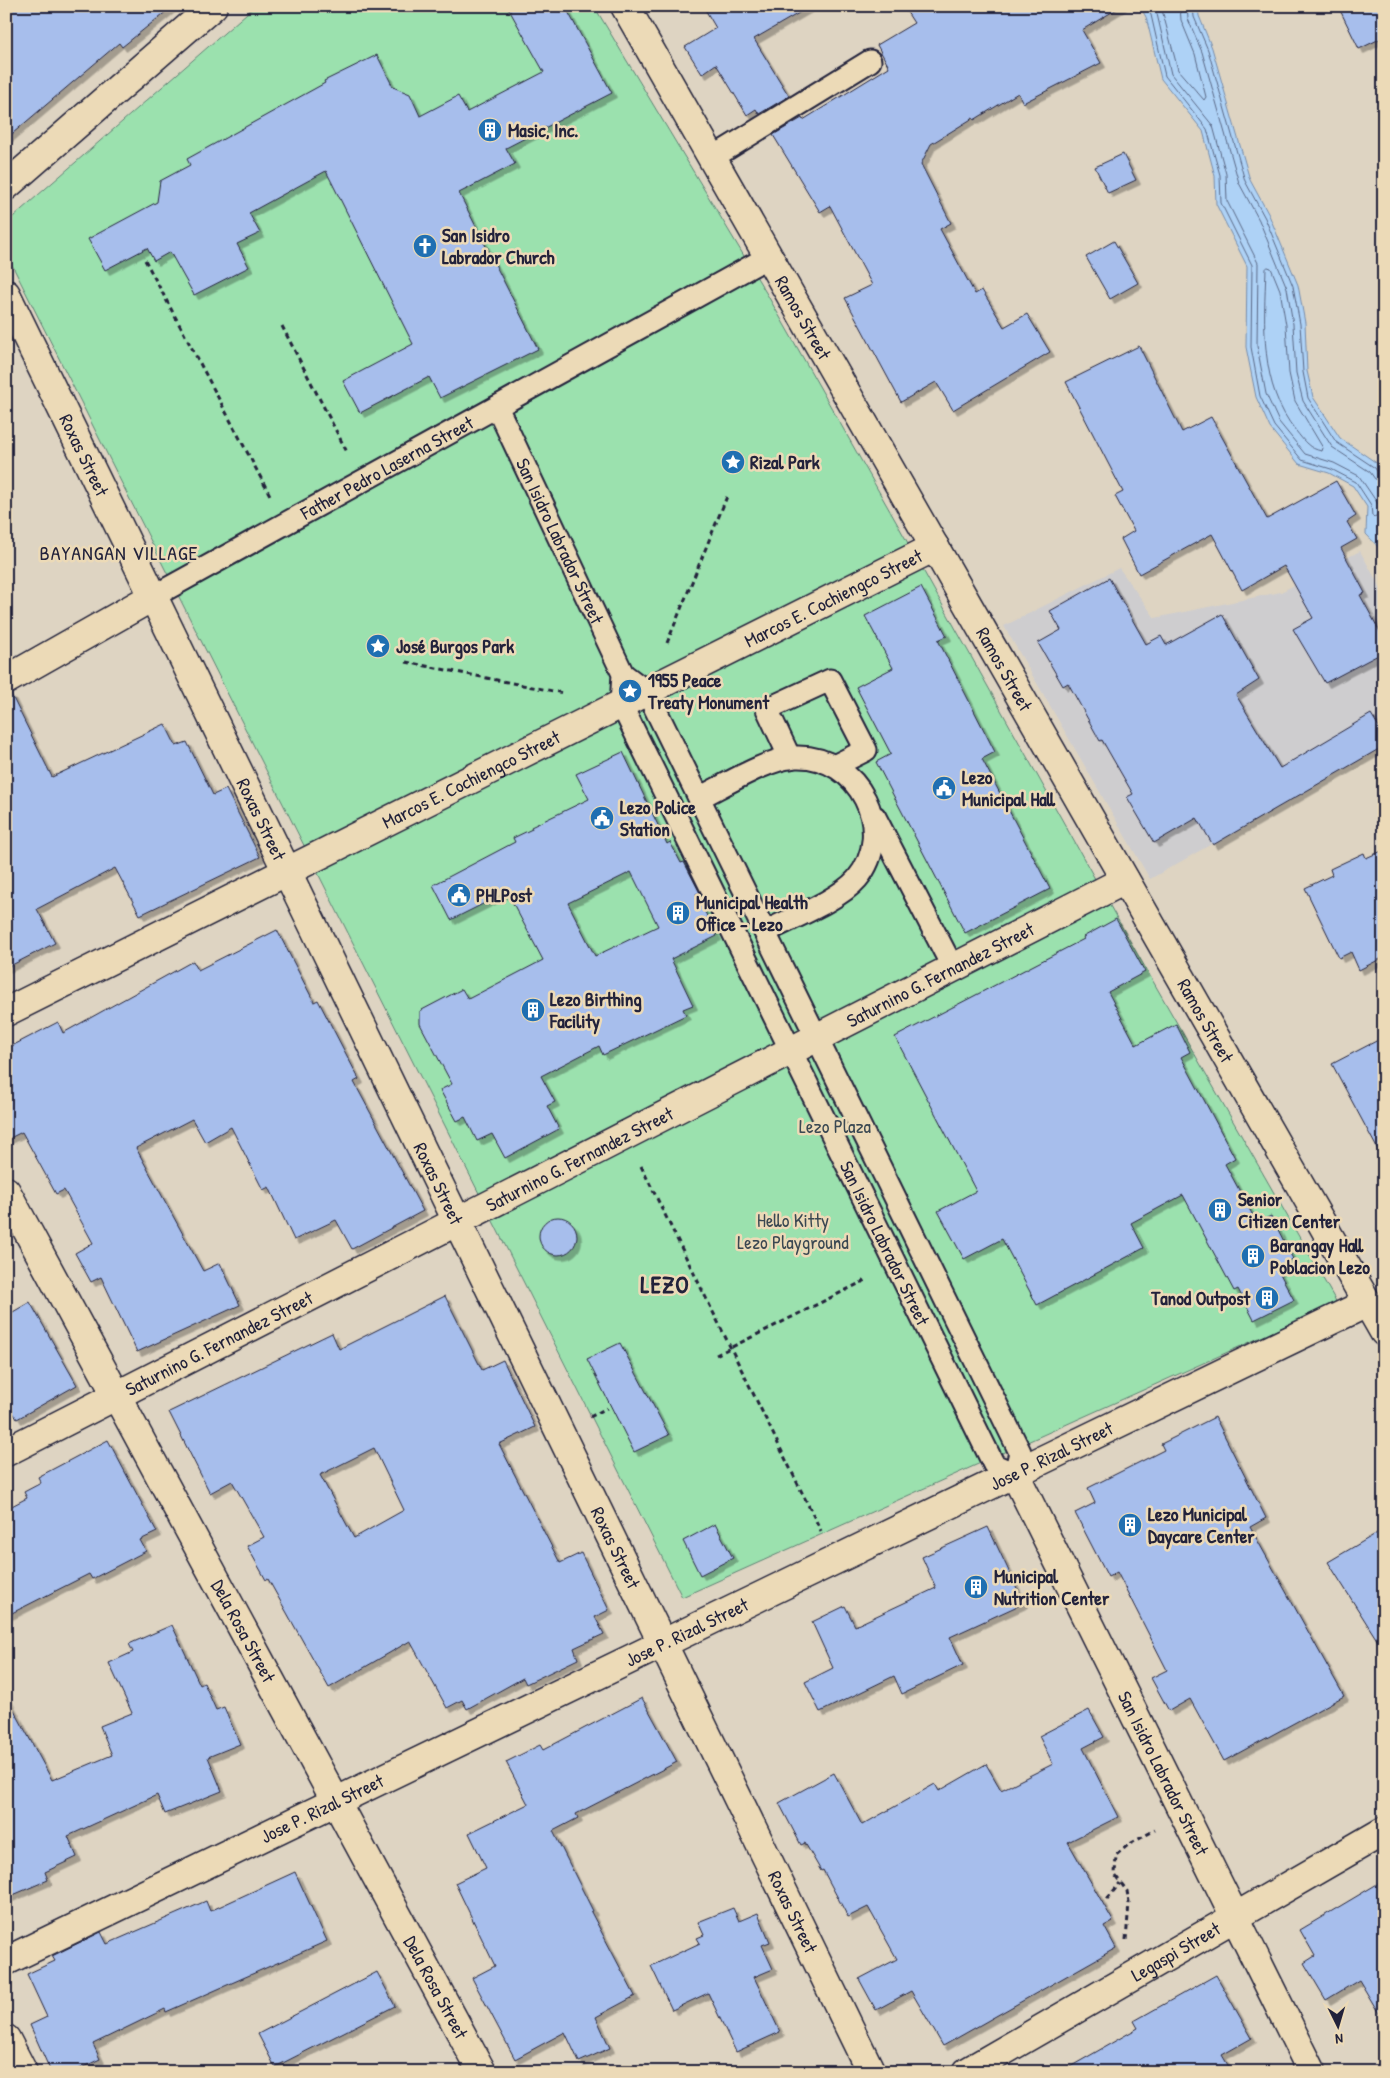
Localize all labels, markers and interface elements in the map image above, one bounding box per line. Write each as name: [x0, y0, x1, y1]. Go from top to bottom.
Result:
building icon: Masic, Inc.: [477, 117, 503, 143]
place label: Masic, Inc.: [508, 117, 578, 143]
place label: San Isidro Labrador Church: [442, 222, 555, 270]
church icon: San Isidro Labrador Church: [412, 233, 438, 259]
street label: Ramos Street: [769, 271, 838, 365]
street label: Father Pedro Laserna Street: [295, 409, 478, 526]
street label: Roxas Street: [53, 410, 116, 501]
place icon: Rizal Park: [720, 449, 746, 475]
place label: Rizal Park: [750, 449, 820, 475]
street label: San Isidro Labrador Street: [510, 454, 611, 628]
district label: BAYANGAN VILLAGE: [40, 539, 198, 566]
street label: Marcos E. Cochiengco Street: [740, 542, 927, 653]
street label: Ramos Street: [970, 622, 1039, 716]
place icon: José Burgos Park: [365, 633, 391, 659]
place label: José Burgos Park: [396, 633, 514, 660]
place label: 1955 Peace Treaty Monument: [647, 667, 770, 716]
place icon: 1955 Peace Treaty Monument: [617, 678, 643, 704]
street label: Marcos E. Cochiengco Street: [378, 724, 565, 835]
place label: Lezo Municipal Hall: [962, 764, 1056, 813]
street label: Roxas Street: [230, 774, 293, 865]
public building icon: Lezo Municipal Hall: [931, 775, 957, 801]
place label: Lezo Police Station: [620, 794, 696, 842]
public building icon: Lezo Police Station: [589, 805, 615, 831]
public building icon: PHLPost: [446, 882, 472, 908]
place label: PHLPost: [476, 882, 533, 908]
place label: Municipal Health Office - Lezo: [696, 889, 808, 937]
building icon: Municipal Health Office - Lezo: [665, 900, 691, 926]
street label: Saturnino G. Fernandez Street: [842, 916, 1039, 1033]
street label: Ramos Street: [1171, 974, 1240, 1068]
place label: Lezo Birthing Facility: [549, 986, 642, 1035]
building icon: Lezo Birthing Facility: [520, 997, 546, 1023]
street label: Saturnino G. Fernandez Street: [481, 1100, 678, 1218]
park label: Lezo Plaza: [799, 1113, 872, 1139]
street label: Roxas Street: [408, 1138, 470, 1229]
street label: San Isidro Labrador Street: [834, 1156, 936, 1330]
place label: Senior Citizen Center: [1238, 1186, 1341, 1234]
building icon: Senior Citizen Center: [1207, 1197, 1233, 1223]
park label: Hello Kitty Lezo Playground: [737, 1207, 849, 1255]
place label: Barangay Hall Poblacion Lezo: [1270, 1232, 1370, 1280]
building icon: Barangay Hall Poblacion Lezo: [1240, 1243, 1266, 1269]
district label: LEZO: [640, 1268, 690, 1300]
street label: Saturnino G. Fernandez Street: [121, 1284, 317, 1402]
place label: Tanod Outpost: [1150, 1285, 1251, 1312]
building icon: Tanod Outpost: [1254, 1285, 1280, 1311]
street label: Jose P. Rizal Street: [985, 1415, 1118, 1496]
place label: Lezo Municipal Daycare Center: [1148, 1501, 1255, 1550]
street label: Roxas Street: [585, 1502, 647, 1593]
building icon: Lezo Municipal Daycare Center: [1117, 1512, 1143, 1538]
place label: Municipal Nutrition Center: [994, 1563, 1110, 1611]
building icon: Municipal Nutrition Center: [963, 1574, 989, 1600]
street label: Dela Rosa Street: [205, 1575, 282, 1687]
street label: Jose P. Rizal Street: [621, 1591, 753, 1673]
street label: San Isidro Labrador Street: [1112, 1687, 1215, 1860]
street label: Jose P. Rizal Street: [256, 1767, 388, 1849]
street label: Roxas Street: [762, 1866, 824, 1957]
street label: Legaspi Street: [1126, 1915, 1225, 1987]
street label: Dela Rosa Street: [398, 1931, 475, 2044]
north arrow: [1312, 2000, 1362, 2050]
text: N: [1334, 2030, 1344, 2049]

